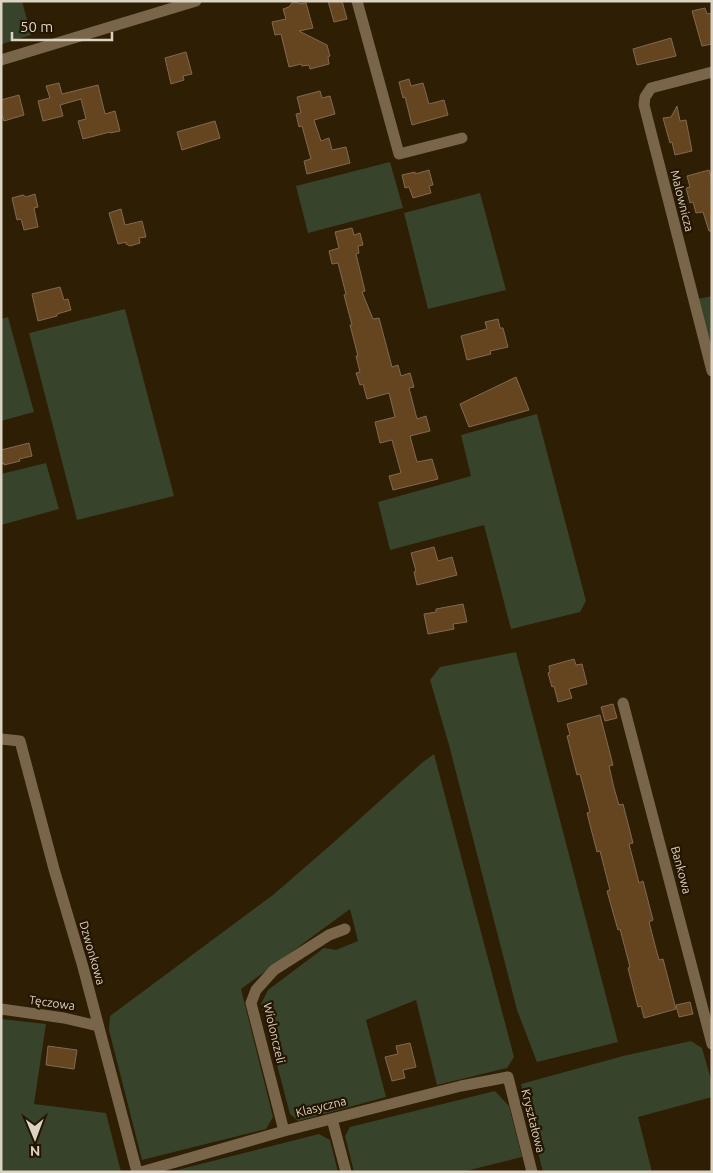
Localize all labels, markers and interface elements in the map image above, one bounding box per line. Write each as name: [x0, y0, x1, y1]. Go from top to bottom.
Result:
scale bar: [12, 10, 112, 42]
text: 50 m: [20, 18, 53, 35]
street label: Malownicza: [669, 169, 696, 233]
street label: Bankowa: [669, 845, 694, 895]
street label: Dzwonkowa: [77, 920, 108, 986]
street label: Tęczowa: [28, 993, 76, 1012]
street label: Wiolonczeli: [261, 1001, 288, 1065]
street label: Kryształowa: [519, 1088, 548, 1154]
street label: Klasyczna: [294, 1094, 348, 1119]
north arrow: [10, 1113, 60, 1163]
text: N: [30, 1143, 41, 1159]

